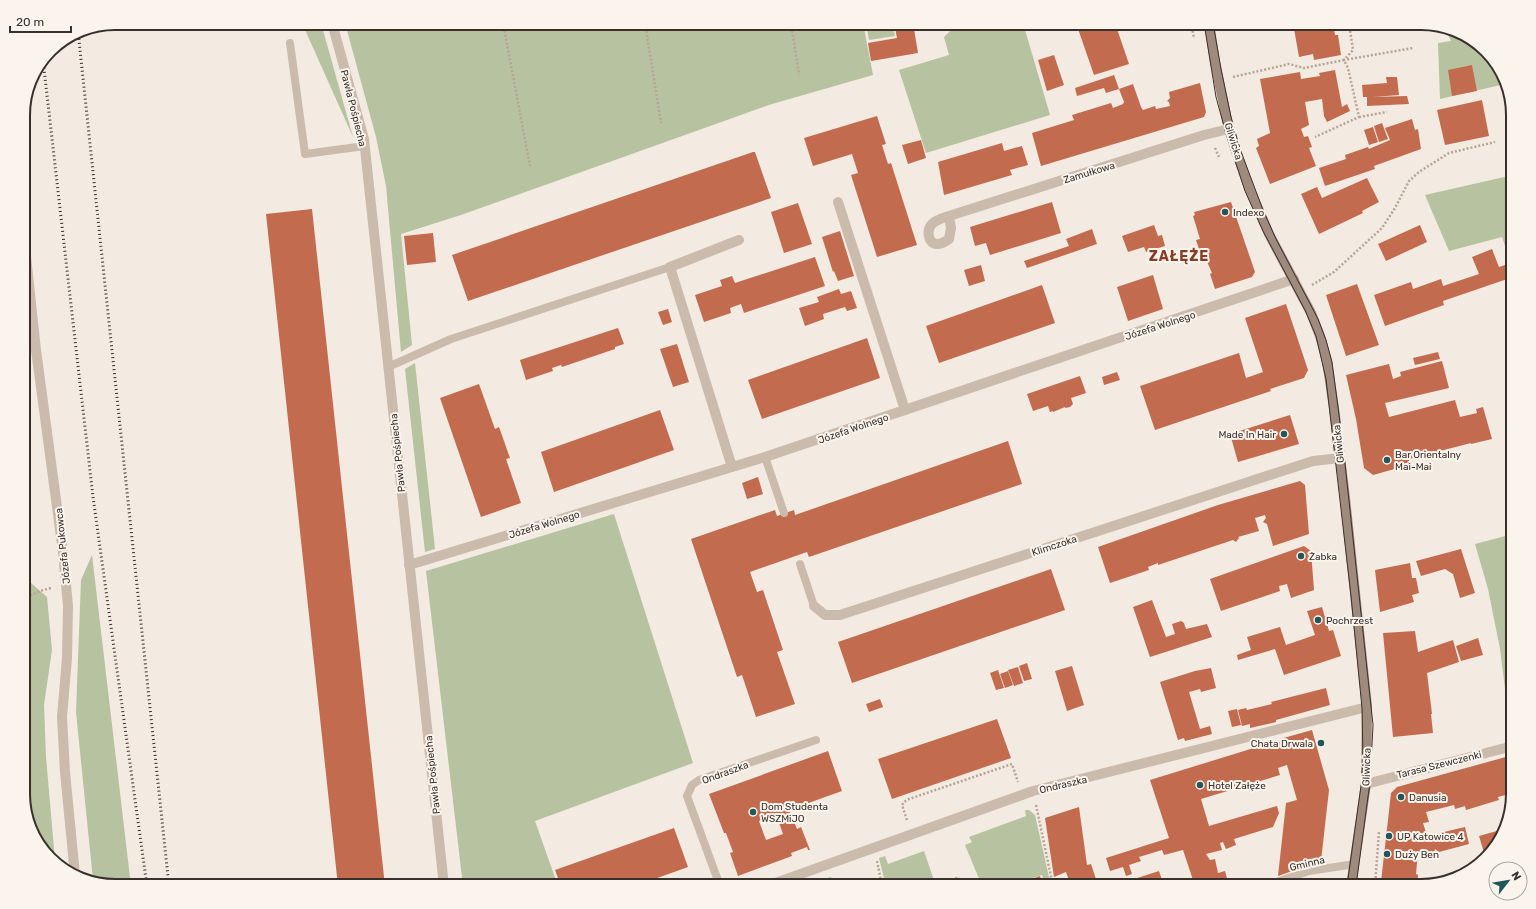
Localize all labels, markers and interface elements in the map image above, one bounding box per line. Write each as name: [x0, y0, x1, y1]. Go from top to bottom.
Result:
scale bar: [10, 8, 71, 34]
text: 20 m: [16, 15, 44, 29]
street label: Pawła Pośpiecha: [338, 69, 368, 148]
street label: Gliwicka: [1222, 121, 1244, 161]
street label: Zamułkowa: [1062, 159, 1116, 186]
marker: Indexo: [1220, 207, 1230, 217]
place label: Indexo: [1233, 207, 1264, 219]
district label: ZAŁĘŻE: [1149, 247, 1209, 265]
street label: Józefa Wolnego: [1123, 309, 1197, 343]
street label: Józefa Wolnego: [817, 411, 890, 447]
street label: Pawła Pośpiecha: [388, 413, 408, 493]
street label: Gliwicka: [1331, 424, 1347, 464]
place label: Made In Hair: [1218, 429, 1276, 441]
marker: Made In Hair: [1279, 429, 1289, 439]
place label: Bar Orientalny Mai-Mai: [1395, 449, 1462, 473]
marker: Bar Orientalny Mai-Mai: [1382, 455, 1392, 465]
street label: Józefa Pukowca: [53, 507, 73, 584]
street label: Józefa Wolnego: [507, 508, 581, 541]
street label: Klimczoka: [1030, 533, 1078, 559]
marker: Żabka: [1296, 551, 1306, 561]
place label: Żabka: [1309, 551, 1337, 563]
marker: Pochrzest: [1313, 615, 1323, 625]
place label: Pochrzest: [1326, 615, 1373, 627]
street label: Pawła Pośpiecha: [423, 735, 443, 815]
place label: Chata Drwala: [1251, 738, 1313, 750]
marker: Chata Drwala: [1316, 738, 1326, 748]
street label: Gliwicka: [1360, 748, 1374, 786]
street label: Tarasa Szewczenki: [1396, 749, 1483, 781]
street label: Ondraszka: [700, 759, 750, 787]
street label: Ondraszka: [1038, 774, 1088, 796]
marker: Hotel Załęże: [1195, 780, 1205, 790]
place label: Hotel Załęże: [1208, 780, 1266, 792]
marker: Danusia: [1396, 792, 1406, 802]
place label: Danusia: [1409, 792, 1447, 804]
place label: Dom Studenta WSZMiJO: [761, 801, 828, 825]
marker: Dom Studenta WSZMiJO: [748, 807, 758, 817]
marker: UP Katowice 4: [1384, 831, 1394, 841]
place label: UP Katowice 4: [1397, 831, 1464, 843]
marker: Duży Ben: [1382, 849, 1392, 859]
place label: Duży Ben: [1395, 849, 1439, 861]
street label: Gminna: [1288, 854, 1326, 874]
north arrow: [1488, 861, 1528, 901]
text: N: [1509, 869, 1524, 883]

